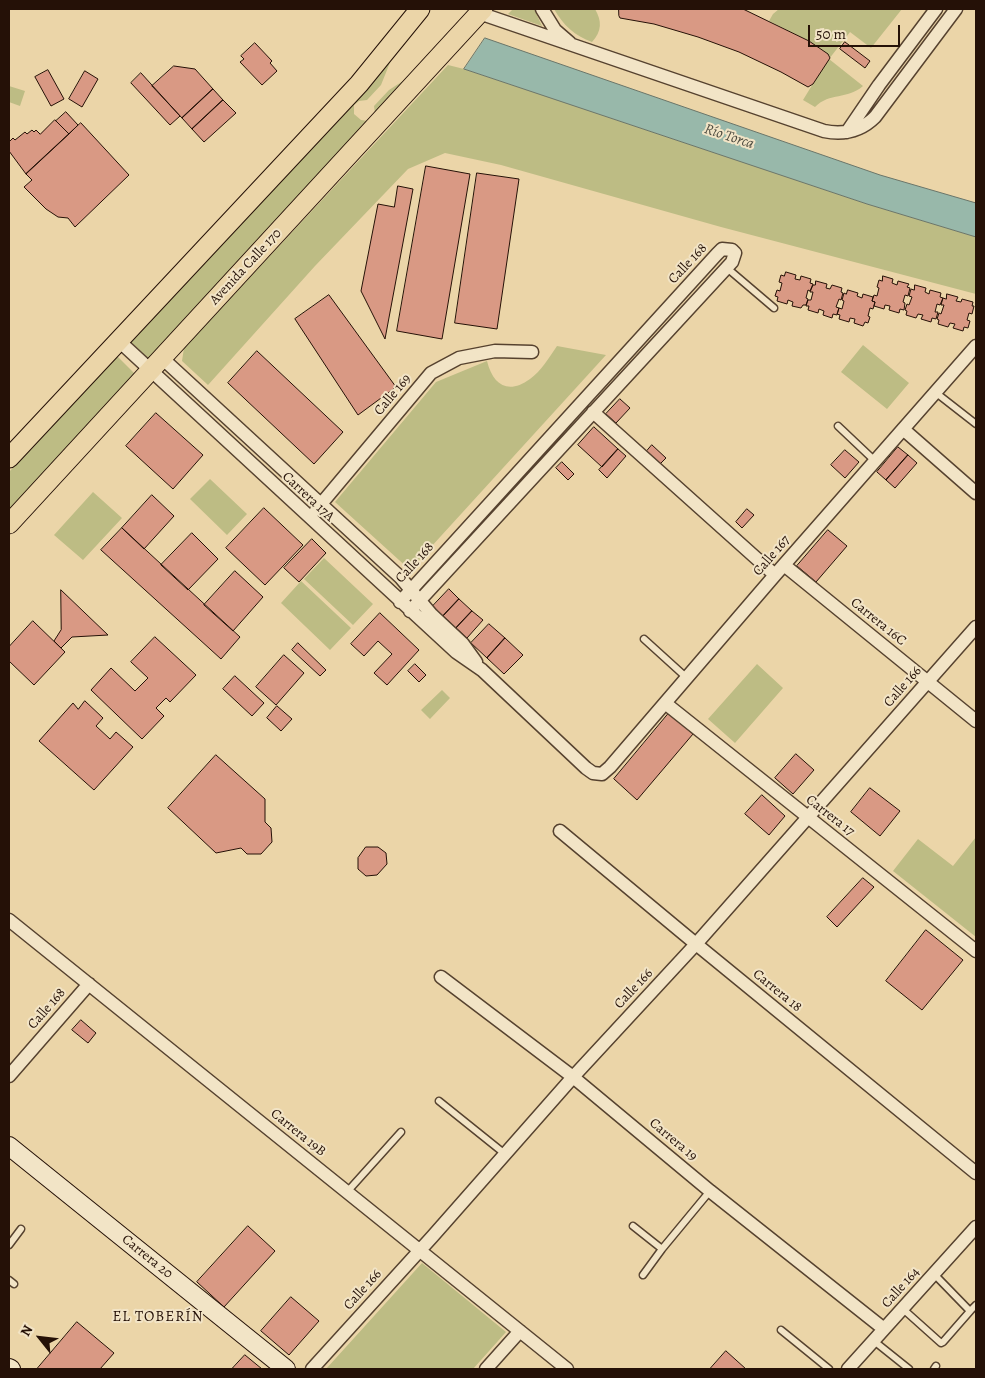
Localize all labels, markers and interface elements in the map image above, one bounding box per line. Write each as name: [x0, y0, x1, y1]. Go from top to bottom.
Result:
scale bar: [810, 15, 902, 47]
text: 50 m: [816, 24, 846, 44]
water label: Río Torca: [702, 121, 756, 153]
street label: Avenida Calle 170: [206, 225, 286, 309]
street label: Calle 168: [665, 240, 711, 288]
street label: Calle 169: [371, 371, 415, 419]
street label: Carrera 17A: [278, 469, 338, 525]
street label: Calle 167: [750, 532, 794, 580]
street label: Calle 168: [392, 539, 438, 587]
street label: Carrera 16C: [847, 594, 909, 650]
street label: Calle 166: [881, 663, 925, 711]
street label: Carrera 17: [802, 792, 858, 840]
street label: Calle 166: [611, 965, 657, 1013]
street label: Carrera 18: [749, 966, 805, 1016]
street label: Calle 168: [25, 985, 69, 1033]
street label: Carrera 19B: [267, 1106, 329, 1160]
street label: Carrera 19: [645, 1115, 701, 1165]
street label: Carrera 20: [118, 1231, 176, 1283]
street label: Calle 164: [878, 1264, 924, 1312]
street label: Calle 166: [340, 1266, 386, 1314]
district label: EL TOBERÍN: [111, 1308, 205, 1326]
north arrow: [15, 1313, 65, 1363]
text: N: [16, 1321, 37, 1340]

